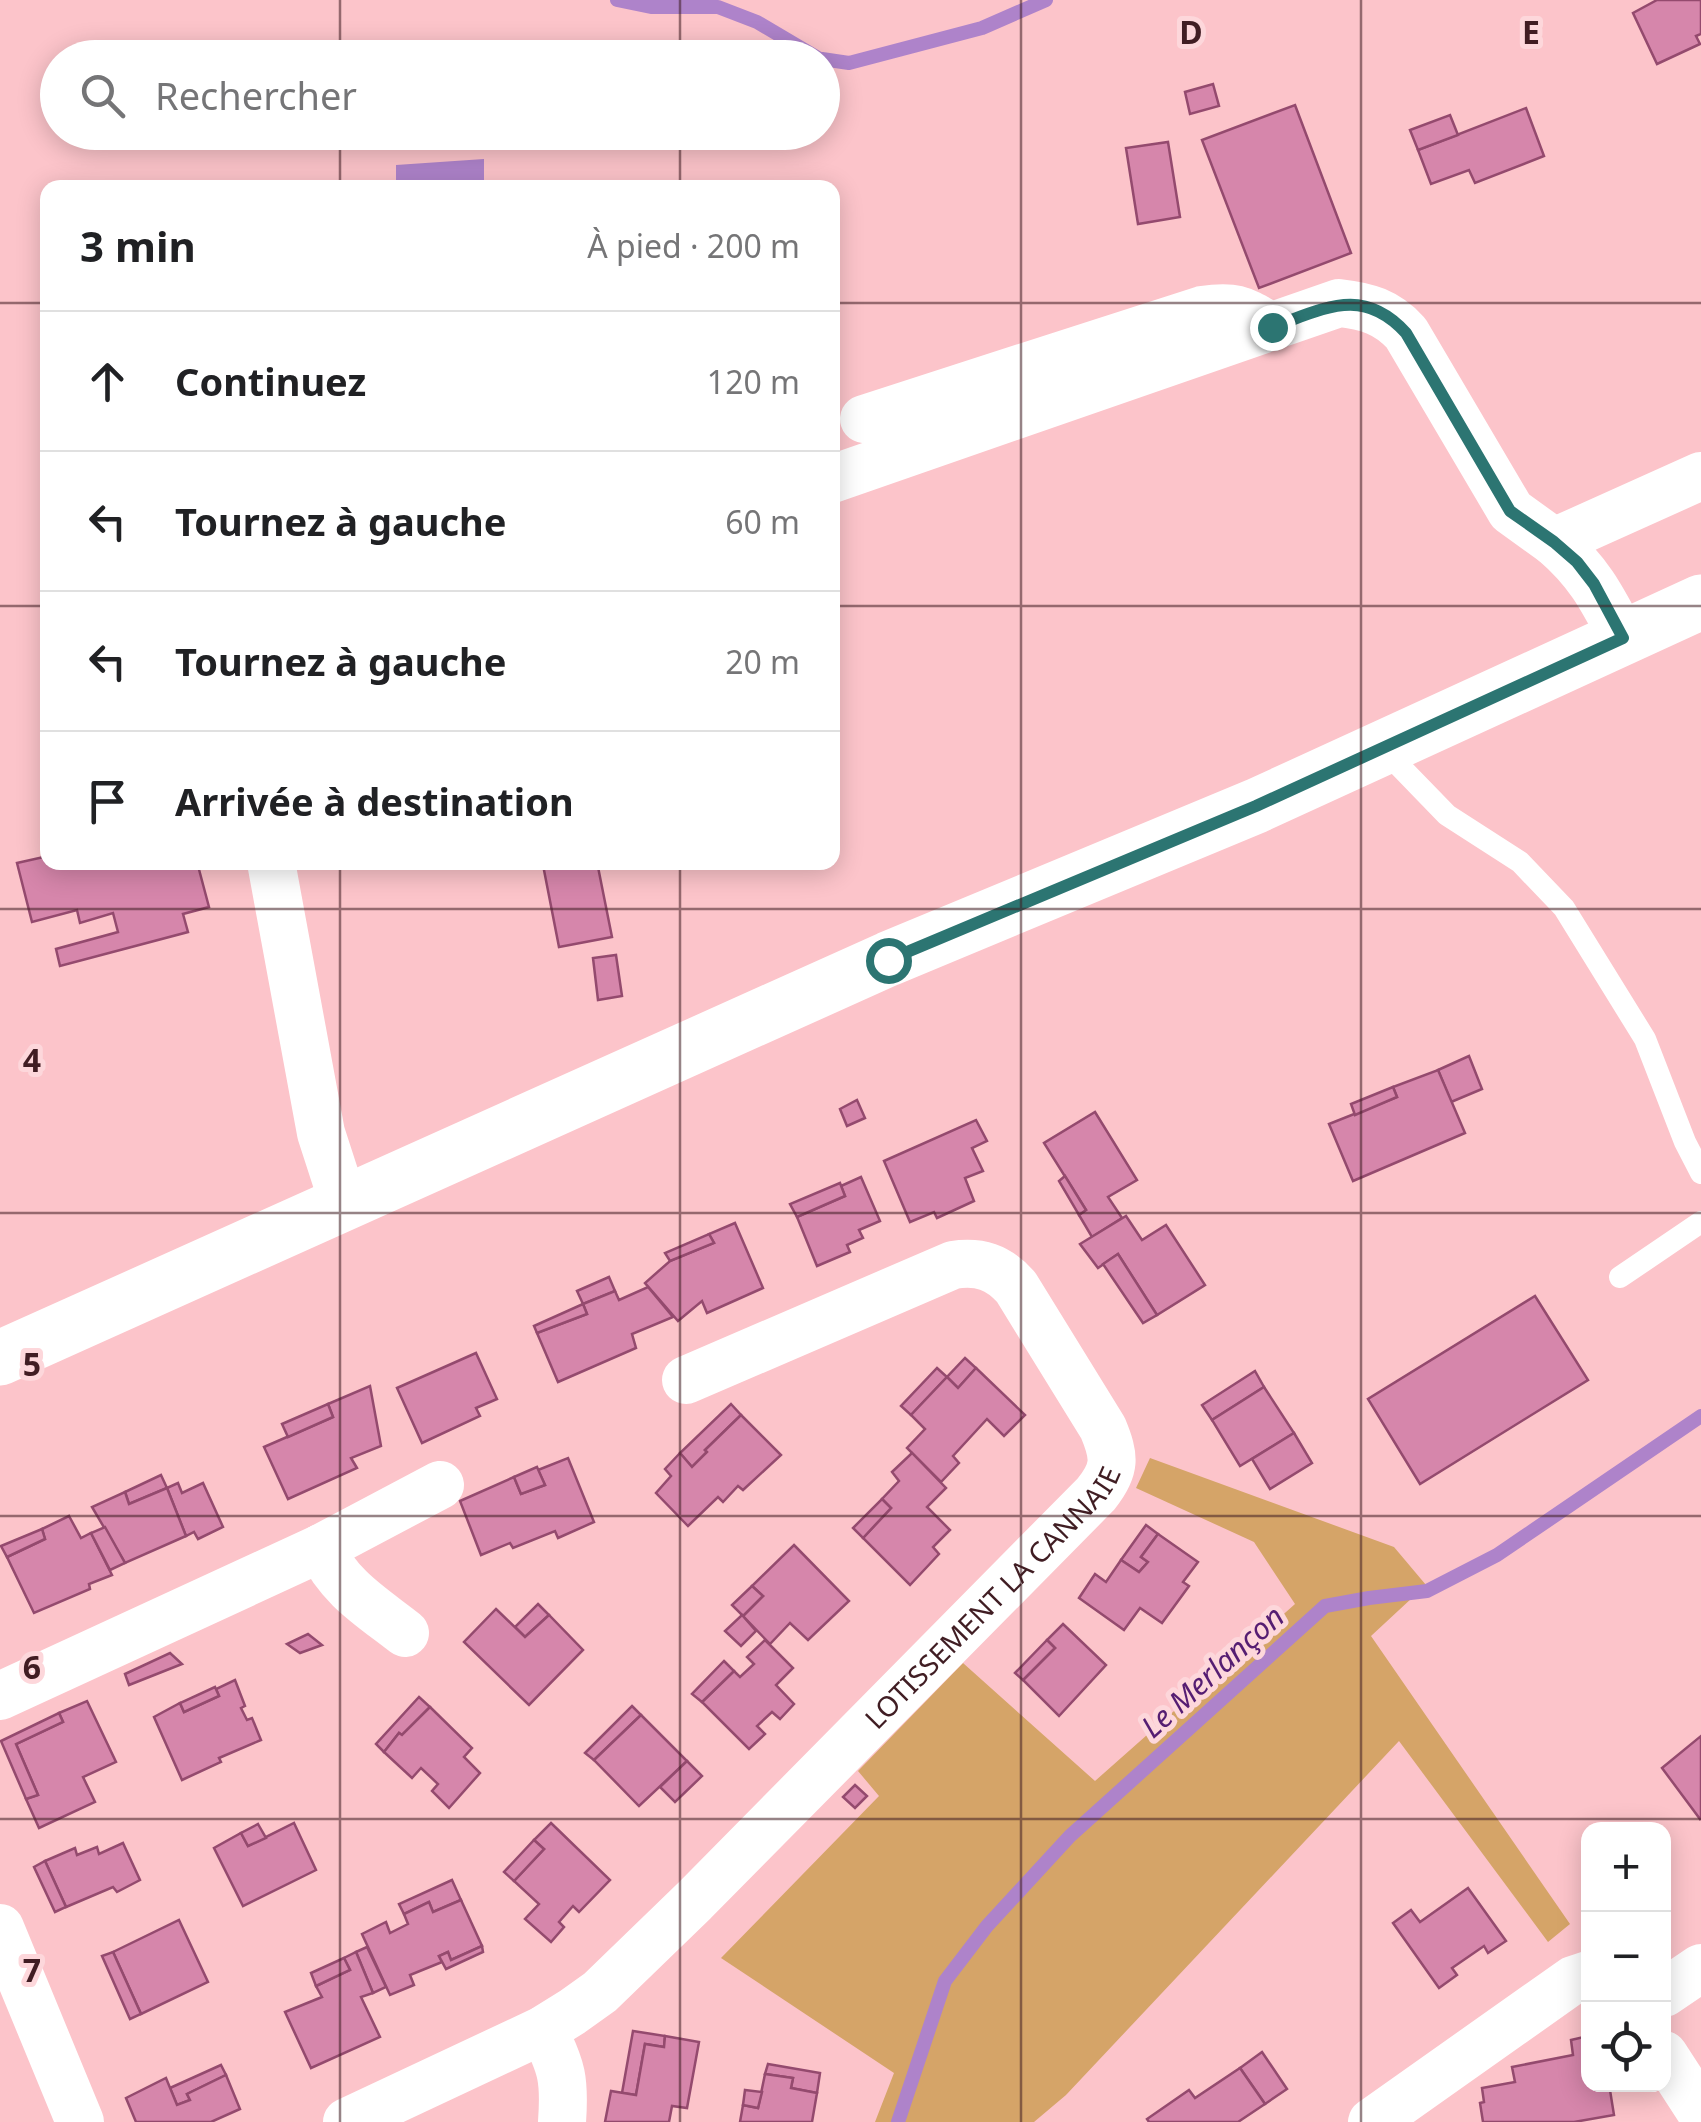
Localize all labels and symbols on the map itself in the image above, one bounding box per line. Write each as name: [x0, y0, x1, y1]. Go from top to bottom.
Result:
text: D: [1179, 10, 1203, 53]
text: E: [1522, 10, 1540, 53]
route end: [1250, 305, 1296, 351]
route start: [866, 938, 912, 984]
text: 4: [23, 1038, 41, 1081]
text: 5: [23, 1342, 41, 1385]
street label: LOTISSEMENT LA CANNAIE: [856, 1460, 1129, 1737]
water label: Le Merlançon: [1132, 1596, 1292, 1746]
text: 6: [23, 1645, 41, 1688]
text: 7: [23, 1948, 41, 1991]

